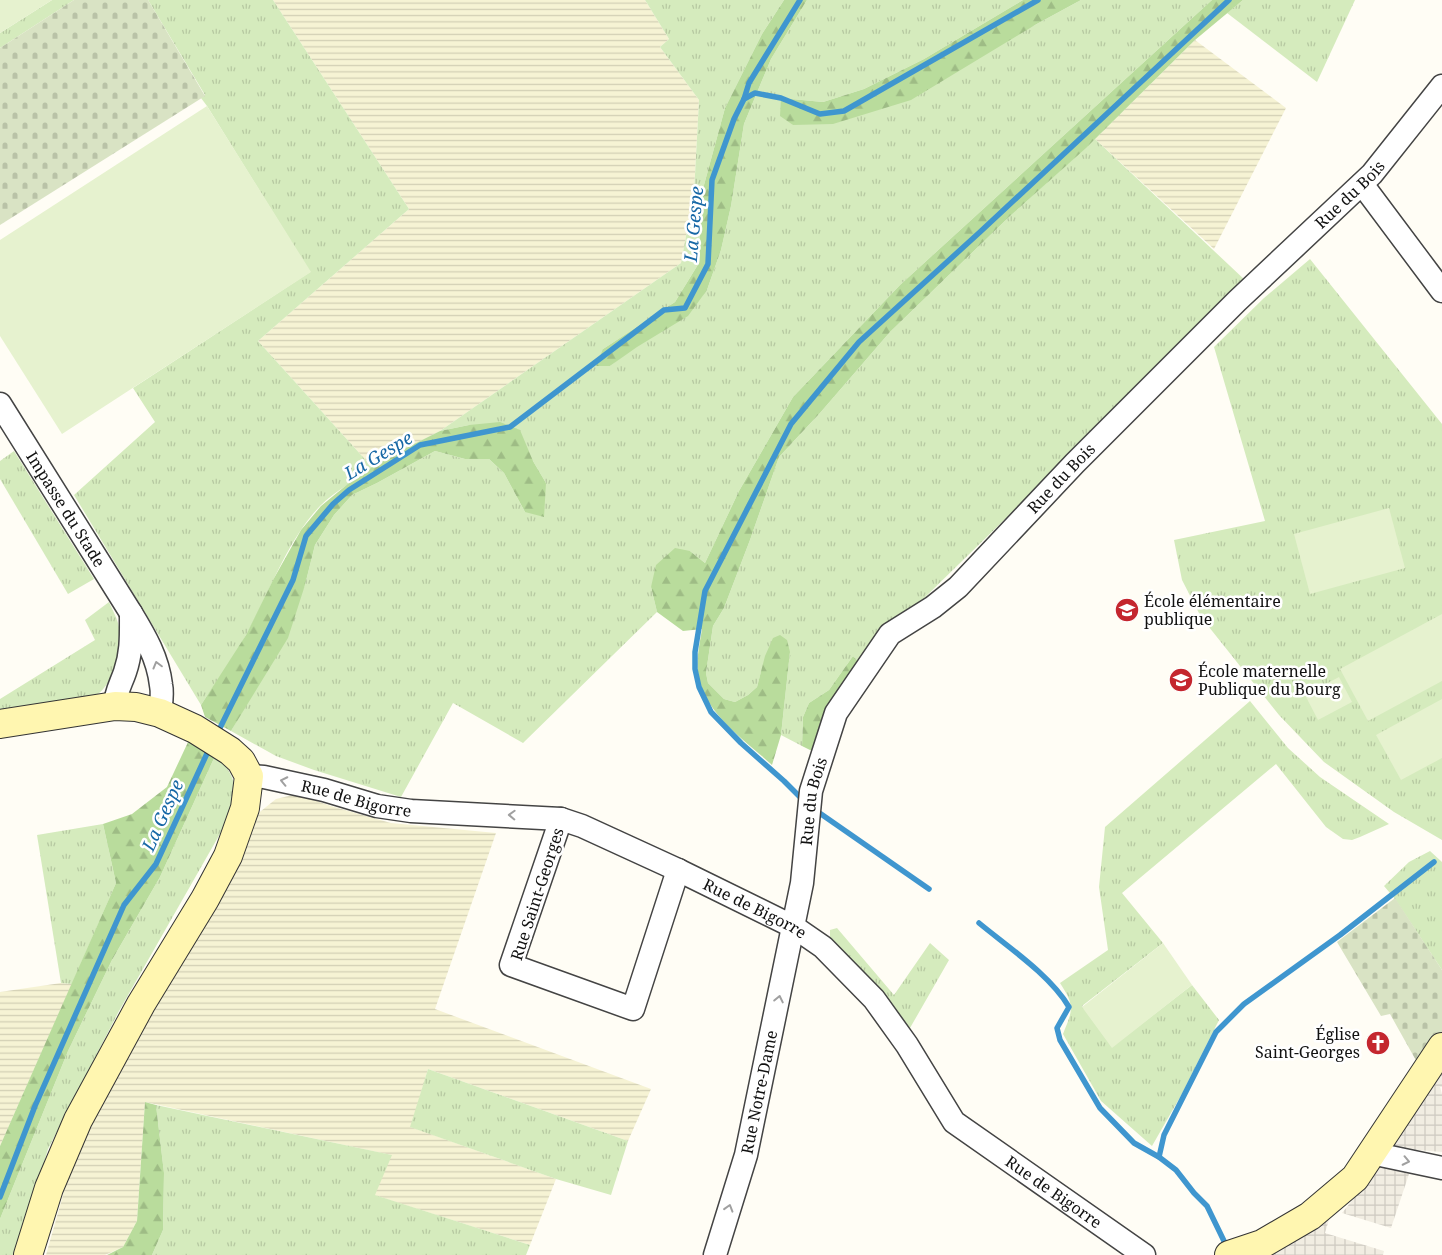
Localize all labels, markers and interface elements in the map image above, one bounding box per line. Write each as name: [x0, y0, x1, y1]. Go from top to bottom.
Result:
street label: Rue du Bois: [1310, 156, 1390, 233]
water label: La Gespe: [678, 185, 708, 264]
water label: La Gespe: [339, 425, 417, 485]
street label: Rue du Bois: [1022, 438, 1100, 518]
street label: Impasse du Stade: [21, 447, 110, 571]
place label: École élémentaire publique: [1144, 590, 1281, 630]
school or university icon: École élémentaire publique: [1114, 597, 1140, 623]
place label: École maternelle Publique du Bourg: [1198, 660, 1341, 700]
one-way arrow: [152, 661, 162, 669]
school or university icon: École maternelle Publique du Bourg: [1168, 667, 1194, 693]
street label: Rue du Bois: [795, 754, 832, 846]
street label: Rue de Bigorre: [299, 774, 413, 822]
water label: La Gespe: [135, 775, 188, 855]
one-way arrow: [279, 777, 288, 787]
one-way arrow: [508, 810, 516, 821]
street label: Rue Saint-Georges: [505, 825, 569, 963]
street label: Rue de Bigorre: [700, 873, 811, 944]
one-way arrow: [773, 995, 784, 1004]
place label: Église Saint-Georges: [1255, 1023, 1360, 1063]
street label: Rue Notre-Dame: [735, 1028, 782, 1156]
church icon: Église Saint-Georges: [1365, 1030, 1391, 1056]
street label: Rue de Bigorre: [1001, 1150, 1106, 1233]
one-way arrow: [1402, 1155, 1411, 1166]
one-way arrow: [724, 1205, 734, 1213]

